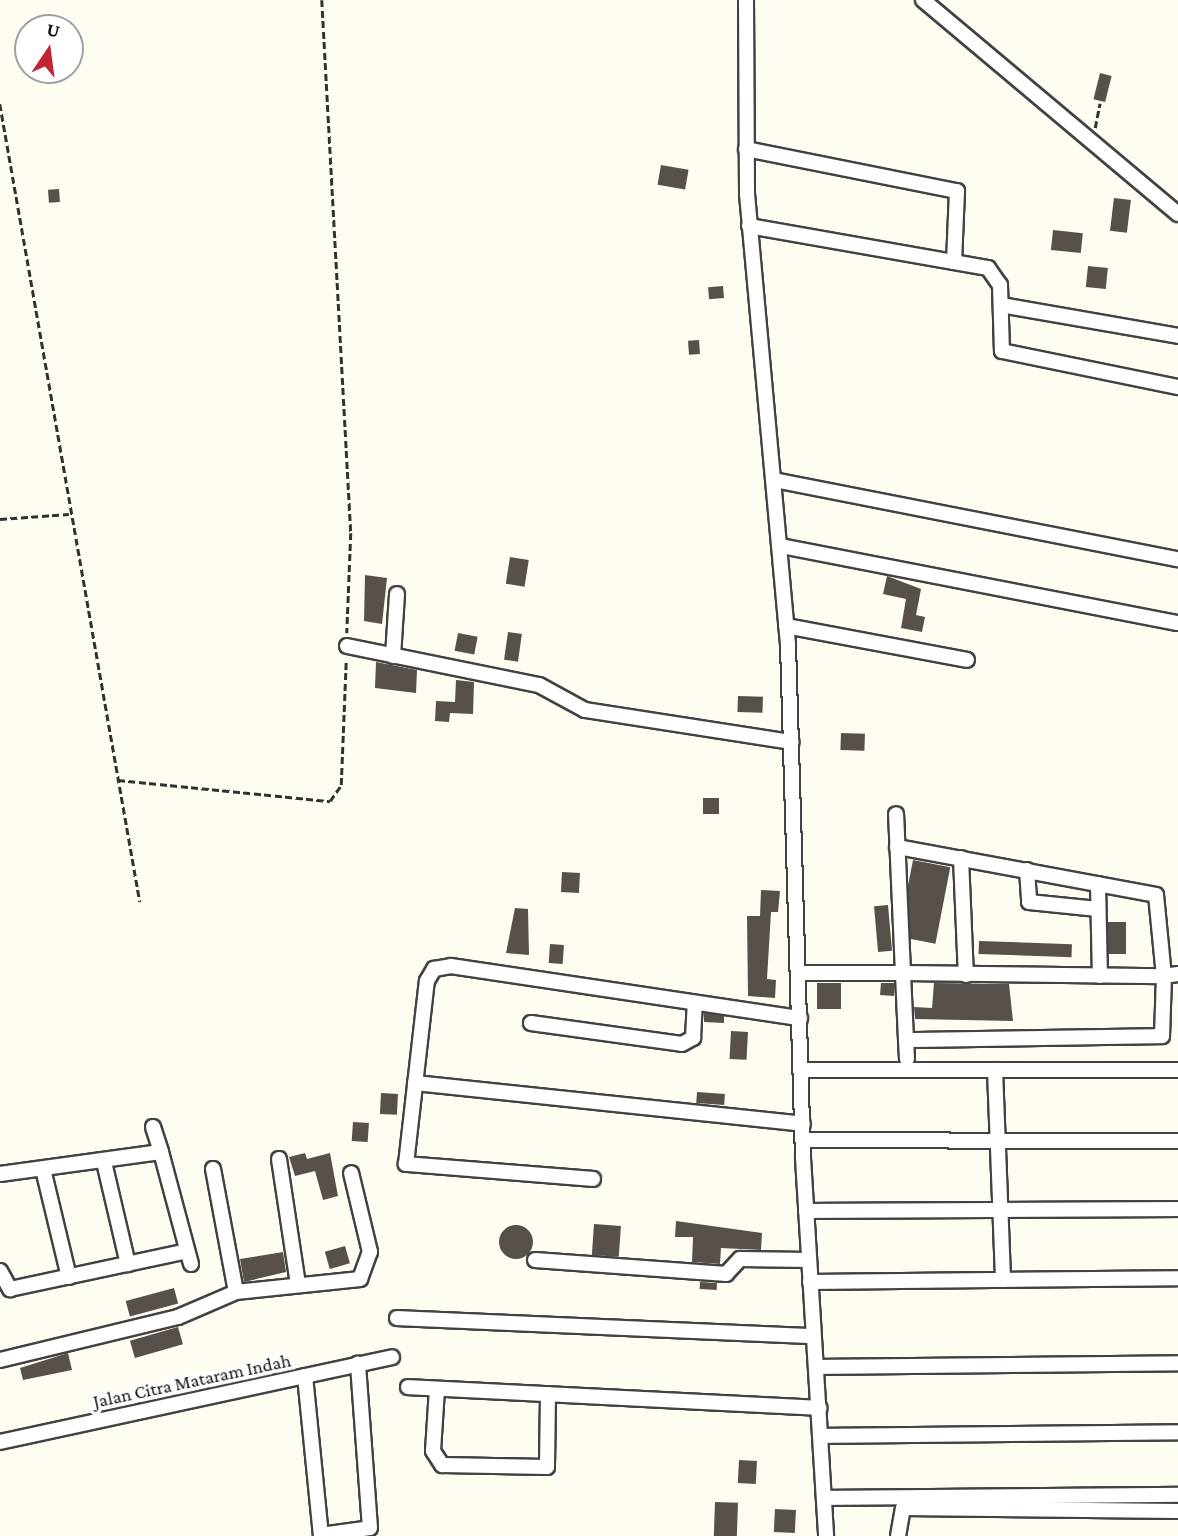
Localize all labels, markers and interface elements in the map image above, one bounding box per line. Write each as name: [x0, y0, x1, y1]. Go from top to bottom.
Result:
north arrow: [14, 14, 84, 84]
text: U: [45, 18, 62, 42]
street label: Jalan Citra Mataram Indah: [91, 1349, 293, 1413]

